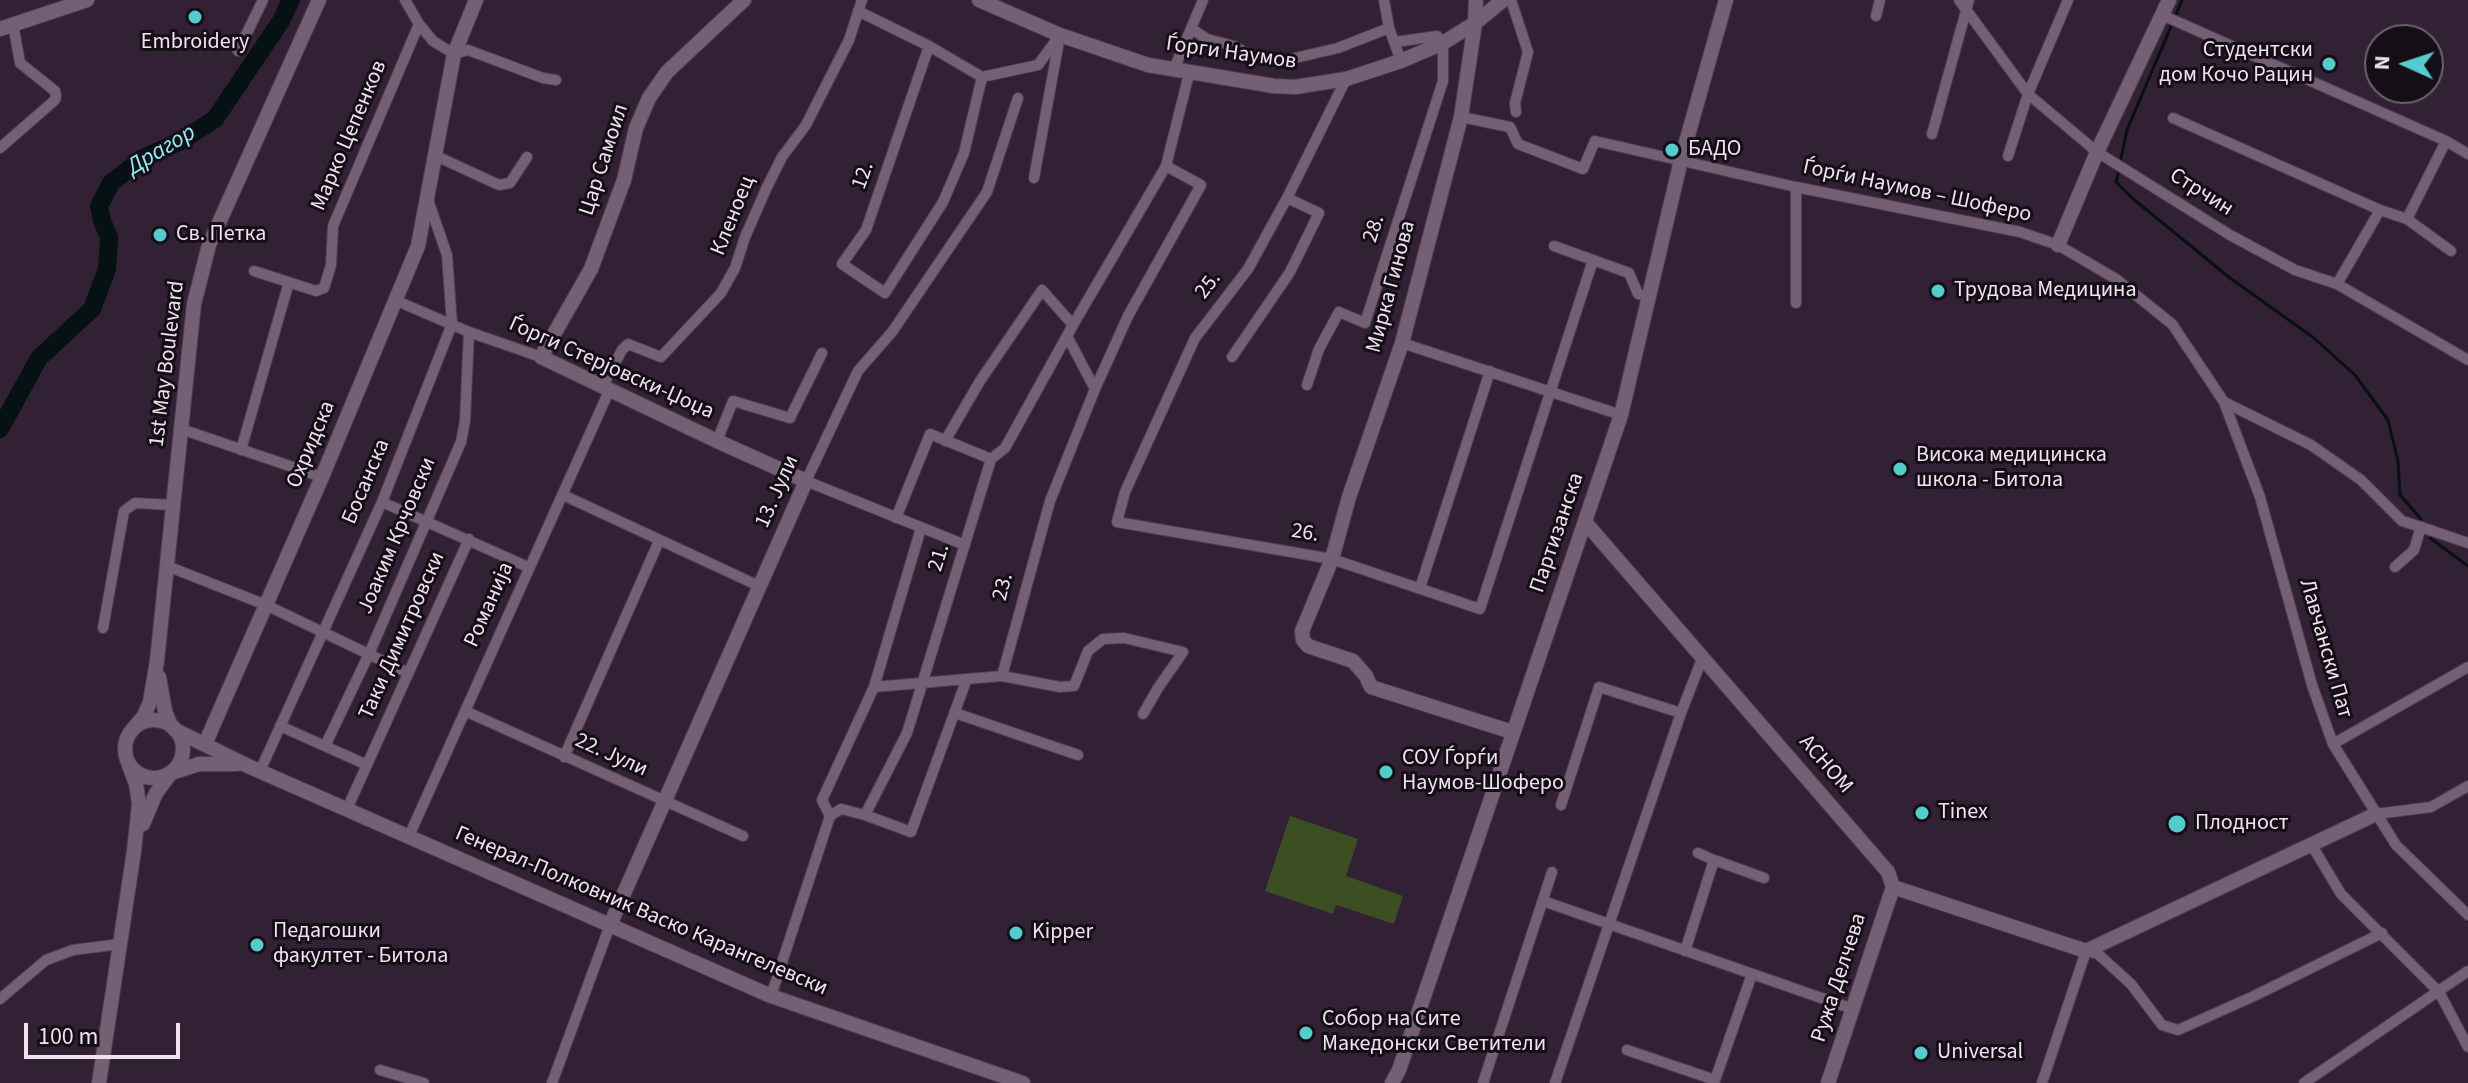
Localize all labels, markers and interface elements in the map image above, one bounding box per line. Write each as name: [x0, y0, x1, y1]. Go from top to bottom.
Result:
marker: Embroidery: [186, 8, 204, 26]
north arrow: [2364, 24, 2444, 104]
place label: Embroidery: [141, 30, 249, 56]
street label: Ѓорги Наумов: [1164, 32, 1298, 76]
place label: Студентски дом Кочо Рацин: [2159, 38, 2313, 90]
marker: Студентски дом Кочо Рацин: [2320, 55, 2338, 73]
text: N: [2366, 55, 2398, 71]
street label: Марко Цепенков: [307, 57, 393, 215]
street label: Цар Самоил: [575, 101, 635, 219]
water label: Драгор: [122, 119, 202, 183]
place label: БАДО: [1688, 137, 1741, 163]
marker: БАДО: [1663, 141, 1681, 159]
street label: Ѓорѓи Наумов – Шоферо: [1800, 155, 2034, 229]
street label: 12.: [847, 159, 881, 193]
street label: Стрчин: [2164, 163, 2238, 223]
street label: Кленоец: [706, 172, 762, 260]
street label: 28.: [1358, 212, 1392, 246]
street label: Мирка Гинова: [1362, 218, 1422, 356]
place label: Св. Петка: [176, 222, 266, 248]
marker: Св. Петка: [151, 226, 169, 244]
street label: 25.: [1190, 267, 1228, 305]
place label: Трудова Медицина: [1954, 278, 2137, 304]
street label: 1st May Boulevard: [145, 279, 191, 449]
marker: Трудова Медицина: [1929, 282, 1947, 300]
street label: Ѓорги Стерјовски-Џоџа: [504, 312, 718, 426]
street label: Охридска: [282, 397, 342, 493]
street label: Босанска: [337, 436, 397, 528]
place label: Висока медицинска школа - Битола: [1916, 443, 2107, 494]
street label: 13. Јули: [750, 452, 806, 532]
street label: Јоаким Крчовски: [353, 454, 443, 618]
marker: Висока медицинска школа - Битола: [1891, 460, 1909, 478]
street label: Партизанска: [1525, 470, 1591, 596]
street label: 26.: [1289, 519, 1321, 549]
street label: 21.: [923, 541, 957, 575]
street label: Таки Димитровски: [354, 548, 452, 724]
street label: Романија: [460, 558, 520, 652]
street label: 23.: [988, 571, 1020, 603]
street label: Лавчански Пат: [2293, 576, 2357, 722]
street label: 22. Јули: [571, 728, 651, 784]
street label: АСНОМ: [1792, 730, 1858, 800]
place label: СОУ Ѓорѓи Наумов-Шоферо: [1402, 746, 1564, 798]
marker: СОУ Ѓорѓи Наумов-Шоферо: [1377, 763, 1395, 781]
place label: Tinex: [1938, 800, 1988, 826]
marker: Tinex: [1913, 804, 1931, 822]
place label: Плодност: [2195, 811, 2289, 837]
marker: Плодност: [2166, 813, 2188, 835]
street label: Генерал-Полковник Васко Карангелевски: [451, 821, 831, 1003]
street label: Ружа Делчева: [1807, 910, 1873, 1046]
place label: Педагошки факултет - Битола: [273, 919, 448, 970]
place label: Kipper: [1032, 920, 1093, 946]
marker: Kipper: [1007, 924, 1025, 942]
marker: Педагошки факултет - Битола: [248, 936, 266, 954]
scale bar: [28, 1007, 184, 1057]
place label: Собор на Сите Македонски Светители: [1322, 1007, 1546, 1058]
text: 100 m: [38, 1019, 98, 1054]
marker: Собор на Сите Македонски Светители: [1297, 1024, 1315, 1042]
place label: Universal: [1937, 1040, 2023, 1066]
marker: Universal: [1912, 1044, 1930, 1062]

